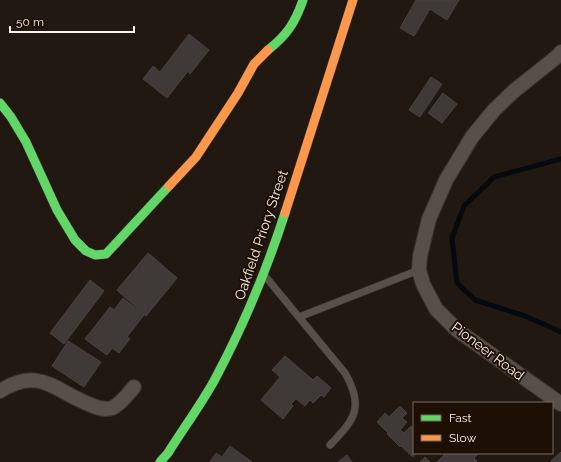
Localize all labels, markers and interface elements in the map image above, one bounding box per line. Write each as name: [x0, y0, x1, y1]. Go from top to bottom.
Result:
scale bar: [10, 8, 134, 34]
text: 50 m: [16, 15, 44, 29]
street label: Oakfield Priory Street: [231, 168, 291, 302]
street label: Pioneer Road: [449, 319, 527, 383]
legend: [413, 402, 553, 454]
text: Fast: [449, 411, 472, 425]
text: Slow: [449, 431, 476, 445]

